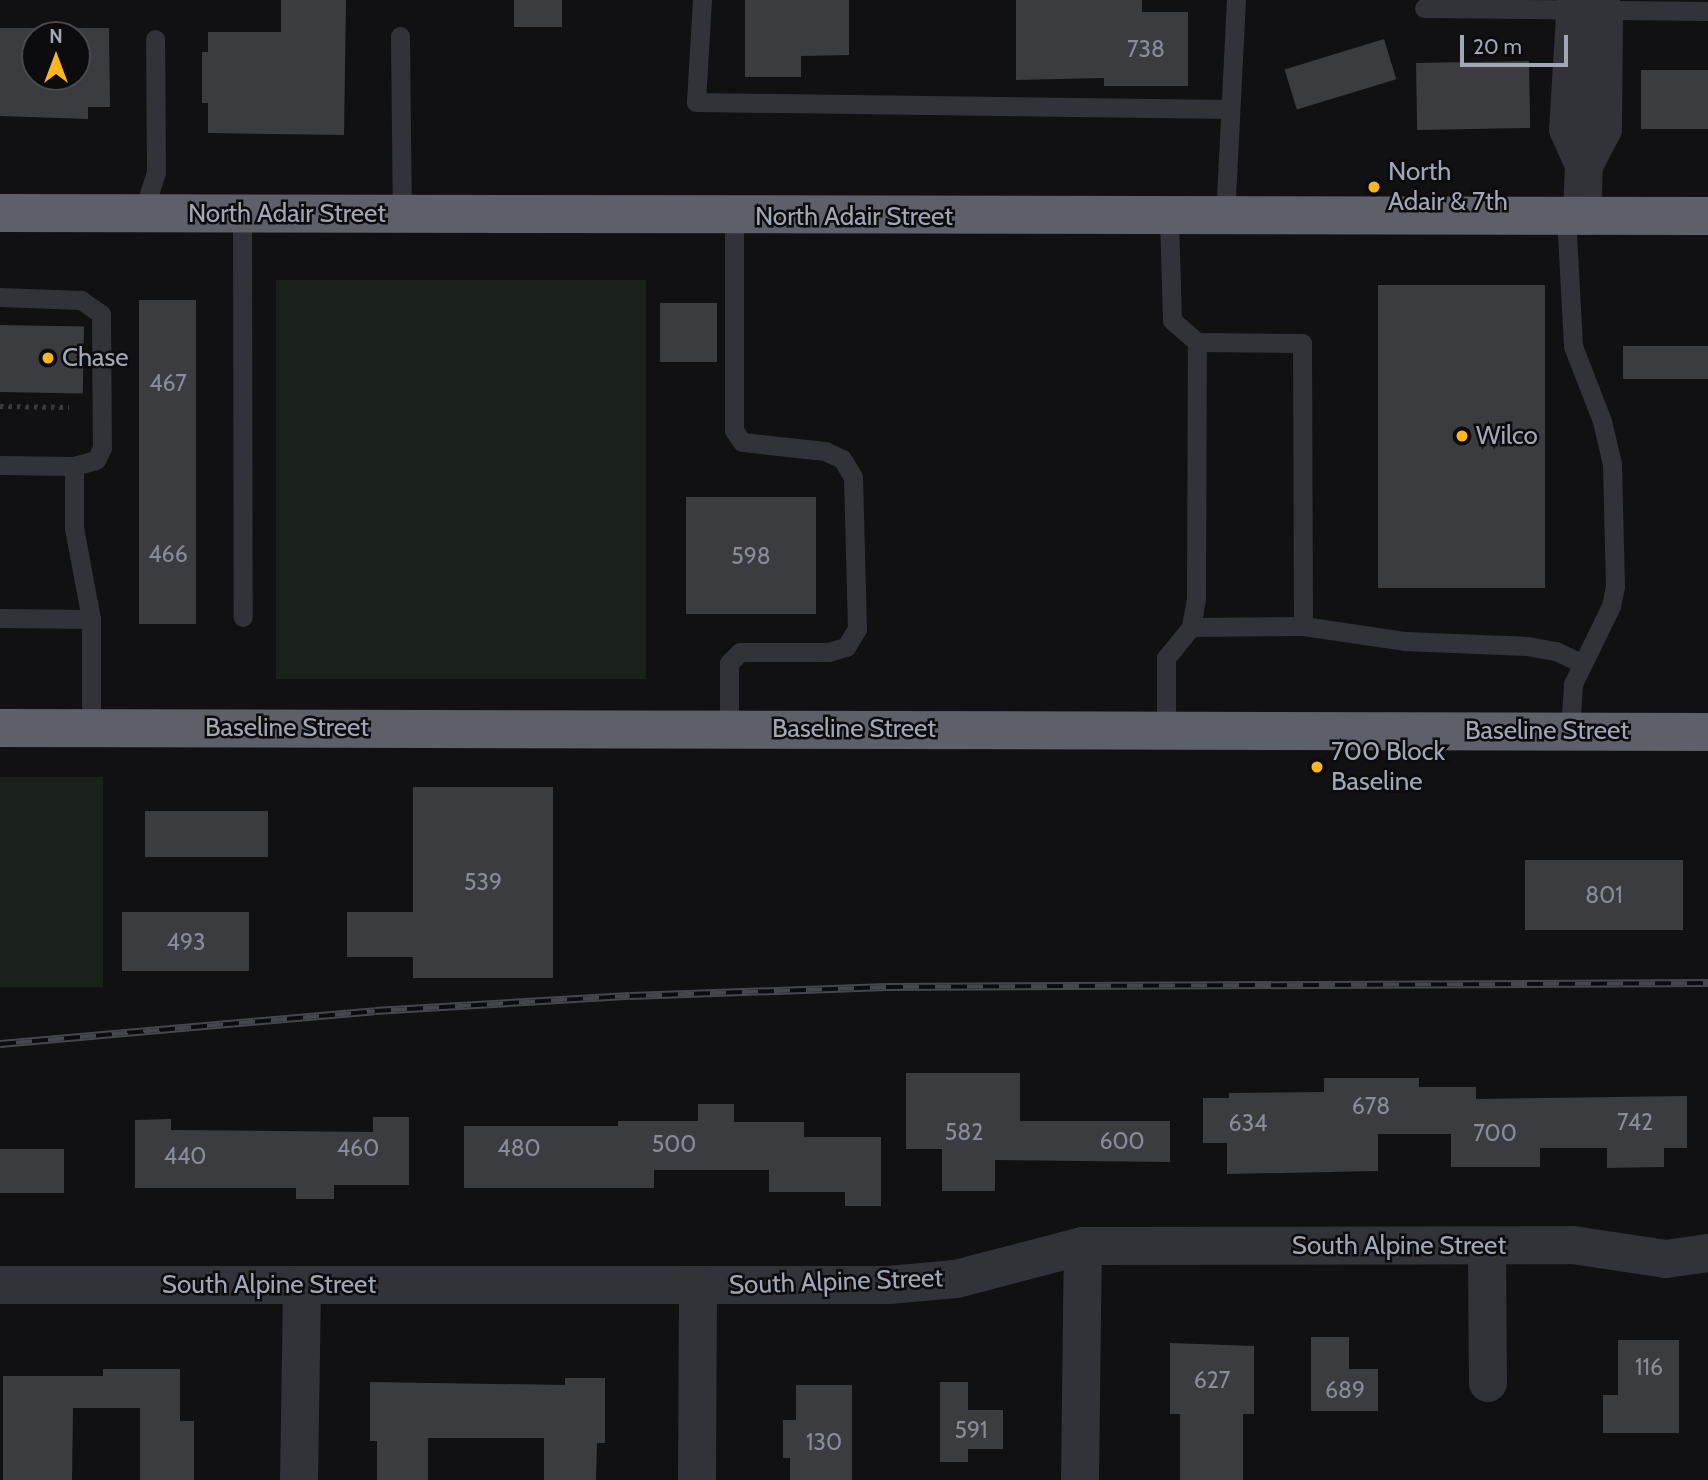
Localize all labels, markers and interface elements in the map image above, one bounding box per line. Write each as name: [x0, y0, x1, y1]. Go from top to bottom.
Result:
north arrow: [21, 21, 91, 91]
scale bar: [1463, 21, 1572, 65]
text: N: [49, 25, 63, 48]
text: 20 m: [1473, 34, 1522, 59]
house number: 738: [1127, 35, 1165, 63]
place label: North Adair & 7th: [1388, 156, 1508, 218]
marker: North Adair & 7th: [1366, 179, 1382, 195]
street label: North Adair Street: [188, 198, 386, 230]
street label: North Adair Street: [755, 201, 953, 233]
place label: Chase: [62, 342, 129, 374]
marker: Chase: [40, 350, 56, 366]
house number: 467: [149, 369, 187, 397]
place label: Wilco: [1476, 420, 1538, 452]
marker: Wilco: [1454, 428, 1470, 444]
house number: 466: [148, 540, 188, 568]
house number: 598: [731, 542, 771, 570]
street label: Baseline Street: [205, 712, 369, 744]
street label: Baseline Street: [772, 713, 936, 745]
street label: Baseline Street: [1465, 715, 1629, 747]
place label: 700 Block Baseline: [1331, 736, 1445, 798]
marker: 700 Block Baseline: [1309, 759, 1325, 775]
house number: 539: [464, 868, 502, 896]
house number: 801: [1585, 881, 1623, 909]
house number: 493: [167, 928, 205, 956]
house number: 678: [1352, 1092, 1390, 1120]
house number: 742: [1617, 1108, 1653, 1136]
house number: 634: [1229, 1109, 1267, 1137]
house number: 582: [945, 1118, 983, 1146]
house number: 700: [1473, 1119, 1517, 1147]
house number: 600: [1099, 1127, 1145, 1155]
house number: 500: [652, 1130, 696, 1158]
house number: 460: [337, 1134, 379, 1162]
house number: 480: [497, 1134, 541, 1162]
house number: 440: [164, 1142, 206, 1170]
street label: South Alpine Street: [1292, 1230, 1506, 1262]
street label: South Alpine Street: [728, 1263, 944, 1301]
street label: South Alpine Street: [162, 1269, 376, 1301]
house number: 116: [1635, 1353, 1663, 1381]
house number: 627: [1194, 1366, 1230, 1394]
house number: 689: [1325, 1376, 1365, 1404]
house number: 591: [954, 1416, 988, 1444]
house number: 130: [806, 1428, 842, 1456]

